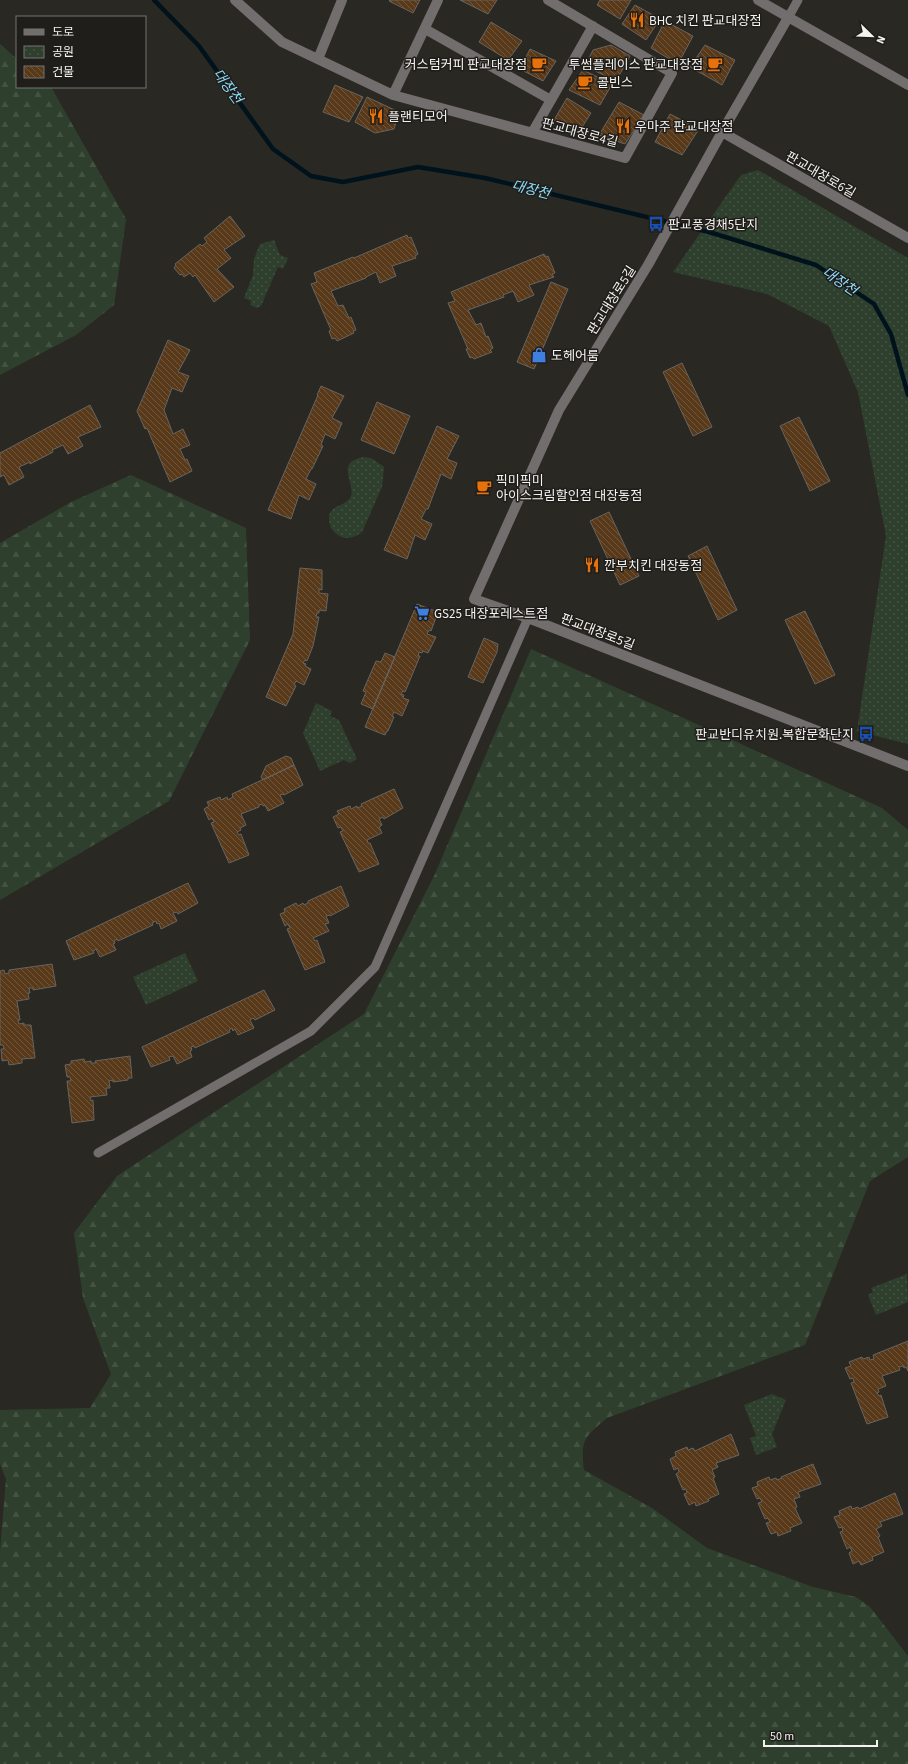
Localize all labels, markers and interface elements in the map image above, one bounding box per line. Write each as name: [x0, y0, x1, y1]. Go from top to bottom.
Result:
restaurant icon: BHC 치킨 판교대장점: [628, 11, 646, 29]
place label: BHC 치킨 판교대장점: [649, 12, 761, 30]
legend: [16, 16, 146, 88]
north arrow: [852, 16, 892, 56]
text: 도로: [52, 24, 74, 41]
text: N: [872, 33, 889, 46]
text: 공원: [52, 44, 74, 61]
cafe icon: 커스텀커피 판교대장점: [530, 55, 548, 73]
cafe icon: 투썸플레이스 판교대장점: [706, 55, 724, 73]
place label: 커스텀커피 판교대장점: [405, 56, 527, 74]
place label: 투썸플레이스 판교대장점: [569, 56, 703, 74]
text: 건물: [52, 64, 74, 81]
water label: 대장천: [208, 65, 247, 109]
cafe icon: 콜빈스: [576, 73, 594, 91]
place label: 콜빈스: [597, 74, 633, 92]
restaurant icon: 플랜티모어: [367, 107, 385, 125]
place label: 플랜티모어: [388, 108, 448, 126]
street label: 판교대장로4길: [540, 114, 620, 152]
restaurant icon: 우마주 판교대장점: [614, 117, 632, 135]
place label: 우마주 판교대장점: [635, 118, 733, 136]
street label: 판교대장로6길: [782, 148, 859, 202]
water label: 대장천: [510, 176, 553, 205]
bus stop icon: 판교풍경채5단지: [647, 215, 665, 233]
place label: 판교풍경채5단지: [668, 216, 758, 234]
street label: 판교대장로5길: [583, 263, 640, 338]
water label: 대장천: [818, 263, 862, 302]
shop icon: 도헤어룸: [530, 346, 548, 364]
place label: 도헤어룸: [551, 347, 599, 365]
place label: 픽미픽미 아이스크림할인점 대장동점: [496, 472, 642, 505]
cafe icon: 픽미픽미 아이스크림할인점 대장동점: [475, 478, 493, 496]
restaurant icon: 깐부치킨 대장동점: [583, 556, 601, 574]
place label: 깐부치킨 대장동점: [604, 557, 702, 575]
supermarket icon: GS25 대장포레스트점: [413, 604, 431, 622]
place label: GS25 대장포레스트점: [434, 605, 548, 623]
street label: 판교대장로5길: [558, 610, 637, 654]
bus stop icon: 판교반디유치원.복합문화단지: [857, 725, 875, 743]
place label: 판교반디유치원.복합문화단지: [695, 726, 854, 744]
scale bar: [764, 1722, 877, 1748]
text: 50 m: [770, 1728, 794, 1745]

